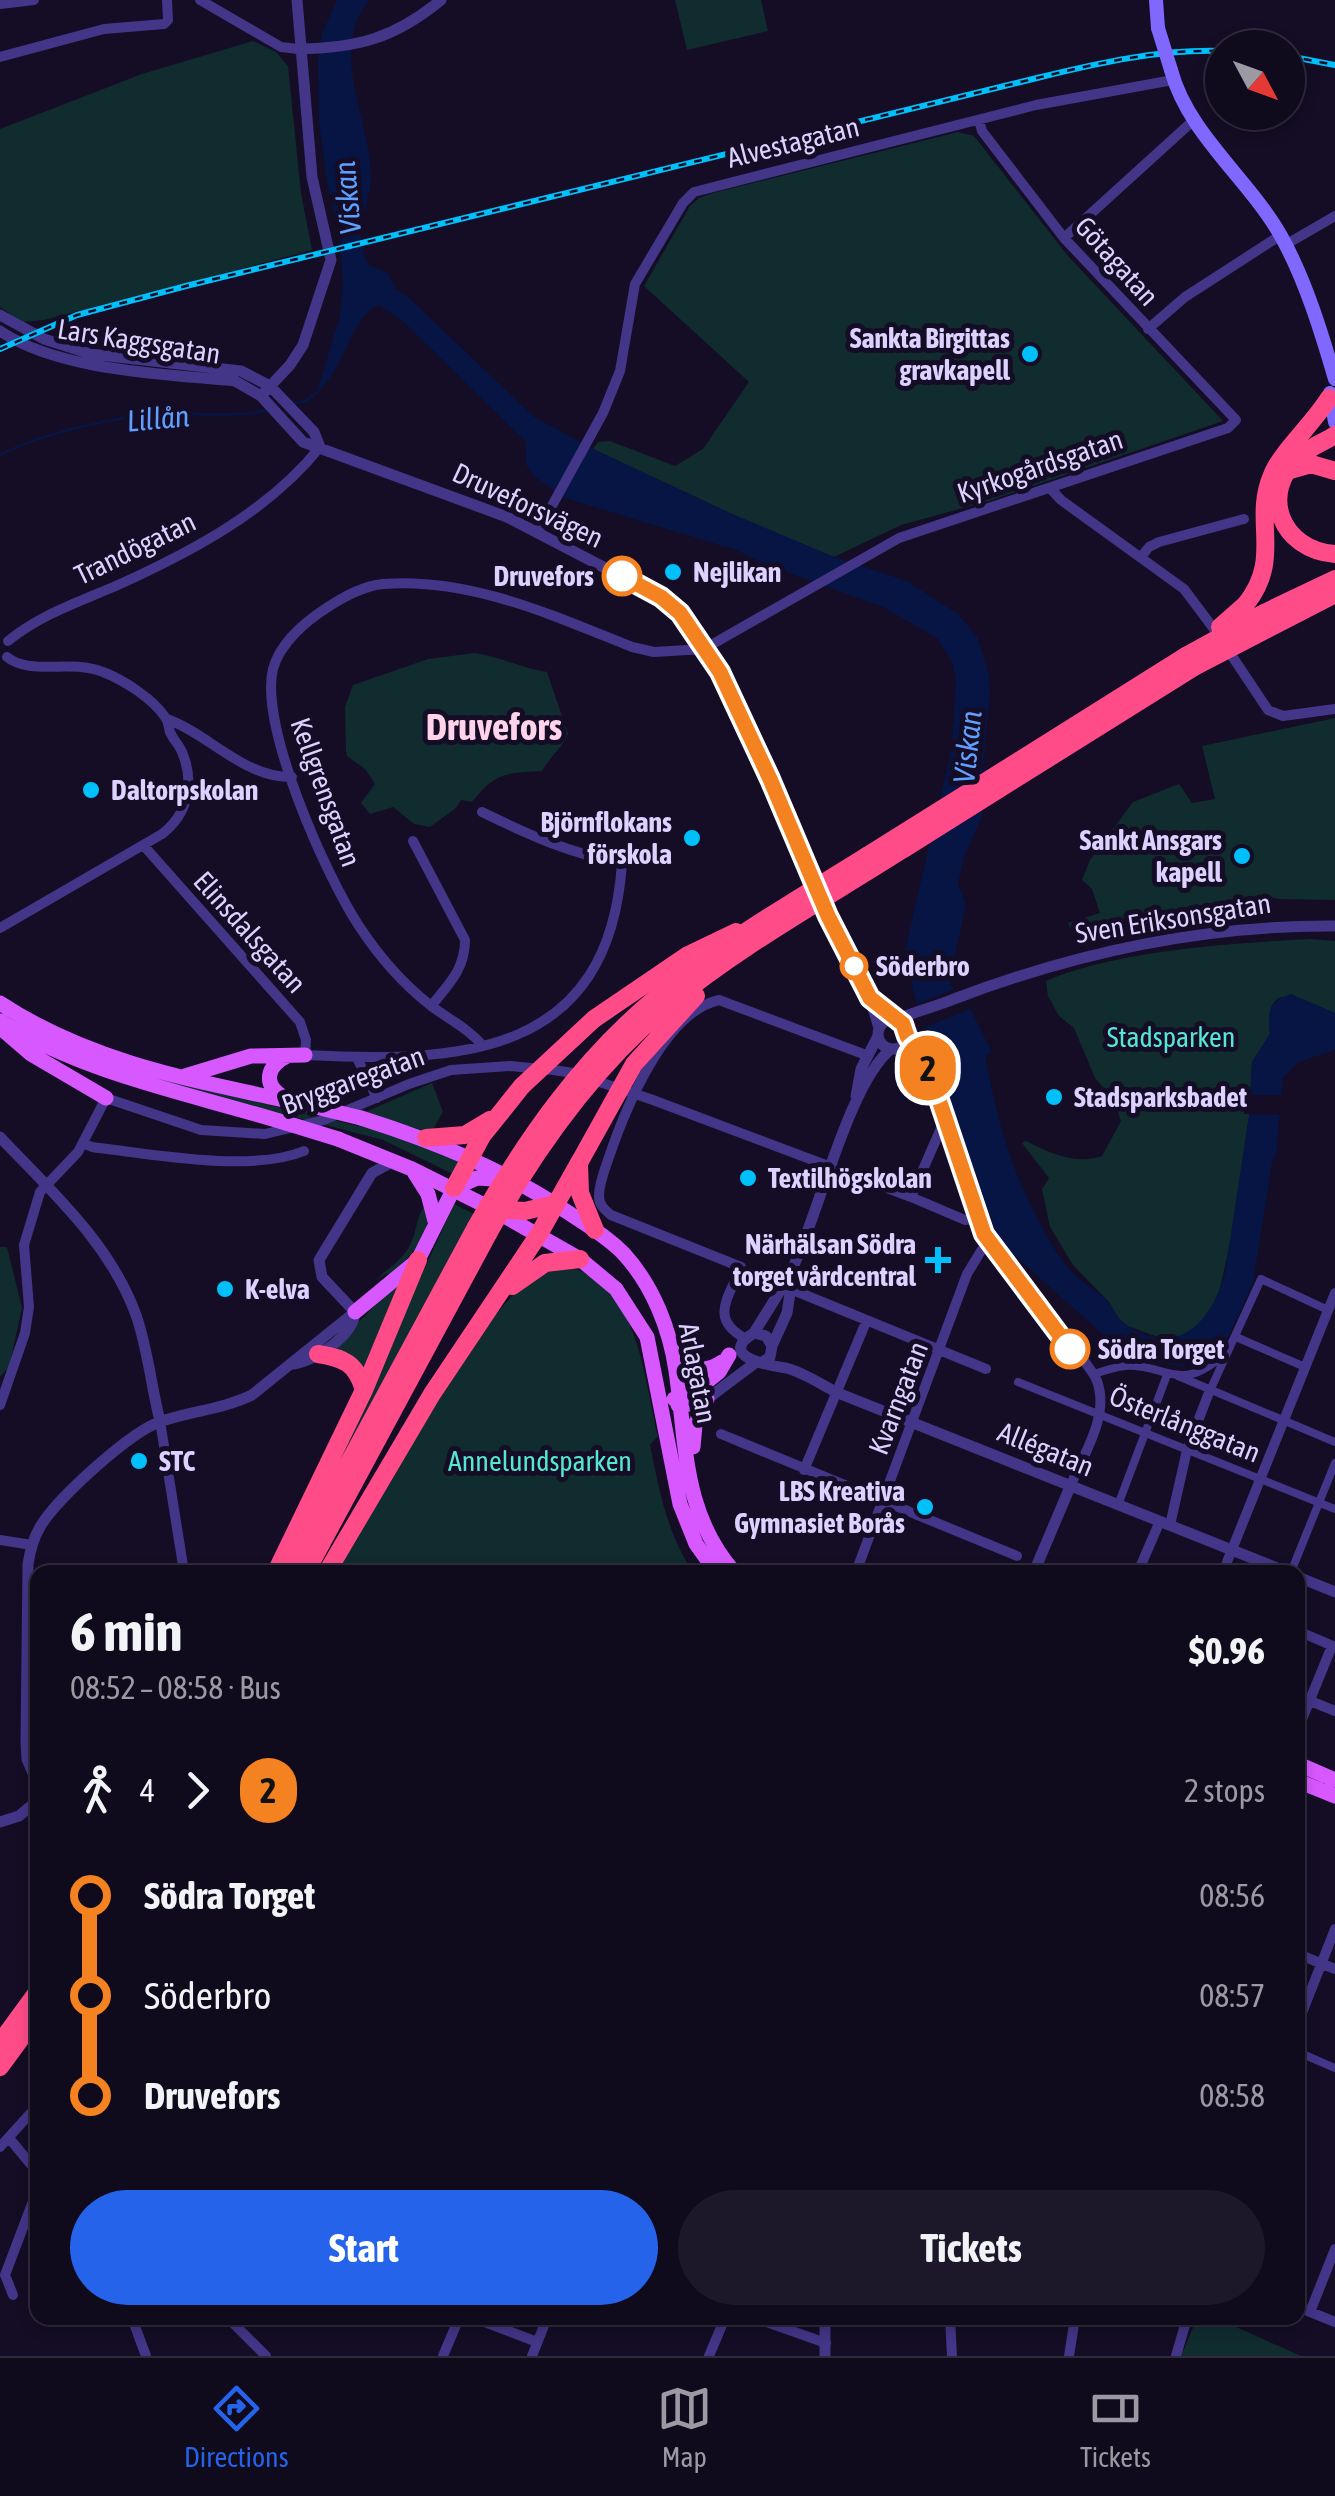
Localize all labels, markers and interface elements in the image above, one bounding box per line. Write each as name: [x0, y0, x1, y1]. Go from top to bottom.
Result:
north arrow: [1205, 30, 1305, 130]
map controls: [1205, 30, 1305, 130]
street label: Alvestagatan: [724, 110, 862, 174]
water label: Viskan: [327, 160, 367, 236]
street label: Götagatan: [1069, 210, 1165, 312]
street label: Lars Kaggsgatan: [55, 312, 223, 370]
place label: Sankta Birgittas gravkapell: [850, 322, 1011, 386]
marker: Sankta Birgittas gravkapell: [1019, 343, 1041, 365]
water label: Lillån: [125, 398, 191, 438]
street label: Kyrkogårdsgatan: [953, 423, 1127, 509]
street label: Druveforsvägen: [448, 456, 608, 554]
street label: Trandögatan: [69, 505, 201, 591]
place label: Nejlikan: [693, 556, 781, 588]
marker: Druvefors: [603, 557, 641, 595]
place label: Druvefors: [494, 560, 594, 592]
marker: Nejlikan: [662, 561, 684, 583]
district label: Druvefors: [426, 705, 562, 748]
water label: Viskan: [946, 709, 988, 785]
street label: Kellgrensgatan: [284, 713, 368, 871]
place label: Daltorpskolan: [111, 774, 258, 806]
marker: Daltorpskolan: [80, 779, 102, 801]
place label: Björnflokans förskola: [540, 806, 672, 870]
place label: Sankt Ansgars kapell: [1080, 824, 1223, 888]
marker: Björnflokans förskola: [681, 827, 703, 849]
marker: Sankt Ansgars kapell: [1231, 845, 1253, 867]
street label: Elinsdalsgatan: [187, 865, 313, 999]
street label: Sven Eriksonsgatan: [1073, 887, 1273, 949]
place label: Söderbro: [876, 950, 970, 982]
marker: Söderbro: [841, 953, 867, 979]
park label: Stadsparken: [1107, 1021, 1235, 1053]
line badge: 2: [896, 1036, 960, 1100]
street label: Bryggaregatan: [277, 1039, 429, 1121]
text: 2: [920, 1048, 936, 1088]
place label: Stadsparksbadet: [1074, 1081, 1247, 1113]
marker: Stadsparksbadet: [1043, 1086, 1065, 1108]
place label: Textilhögskolan: [768, 1162, 932, 1194]
marker: Textilhögskolan: [737, 1167, 759, 1189]
place label: Närhälsan Södra torget vårdcentral: [732, 1228, 917, 1292]
marker: Närhälsan Södra torget vårdcentral: [925, 1247, 951, 1273]
place label: K-elva: [245, 1273, 310, 1305]
marker: K-elva: [214, 1278, 236, 1300]
street label: Arlagatan: [673, 1320, 723, 1426]
marker: Södra Torget: [1051, 1330, 1089, 1368]
place label: Södra Torget: [1098, 1333, 1224, 1365]
street label: Kvarngatan: [862, 1337, 934, 1459]
street label: Österlånggatan: [1105, 1379, 1265, 1469]
street label: Allégatan: [994, 1415, 1098, 1483]
place label: STC: [159, 1445, 195, 1477]
park label: Annelundsparken: [448, 1445, 632, 1477]
marker: STC: [128, 1450, 150, 1472]
place label: LBS Kreativa Gymnasiet Borås: [734, 1475, 905, 1539]
marker: LBS Kreativa Gymnasiet Borås: [914, 1496, 936, 1518]
text: 6 min: [70, 1600, 182, 1663]
text: $0.96: [1189, 1629, 1265, 1672]
text: 08:52 – 08:58 · Bus: [70, 1669, 281, 1706]
icon: walk: [70, 1763, 125, 1818]
icon: forward: [170, 1763, 225, 1818]
text: 2: [260, 1770, 277, 1810]
text: 4: [140, 1772, 155, 1809]
text: 2 stops: [1184, 1772, 1265, 1809]
text: Södra Torget: [144, 1874, 315, 1917]
text: 08:56: [1199, 1877, 1265, 1914]
text: Söderbro: [144, 1974, 271, 2017]
text: 08:57: [1199, 1977, 1265, 2014]
text: Druvefors: [144, 2074, 280, 2117]
text: 08:58: [1199, 2077, 1265, 2114]
button: Start: [70, 2190, 658, 2305]
button: Tickets: [678, 2190, 1265, 2305]
tab: Directions: [184, 2381, 289, 2473]
tab: Map: [657, 2381, 712, 2473]
tab: Tickets: [1080, 2381, 1151, 2473]

